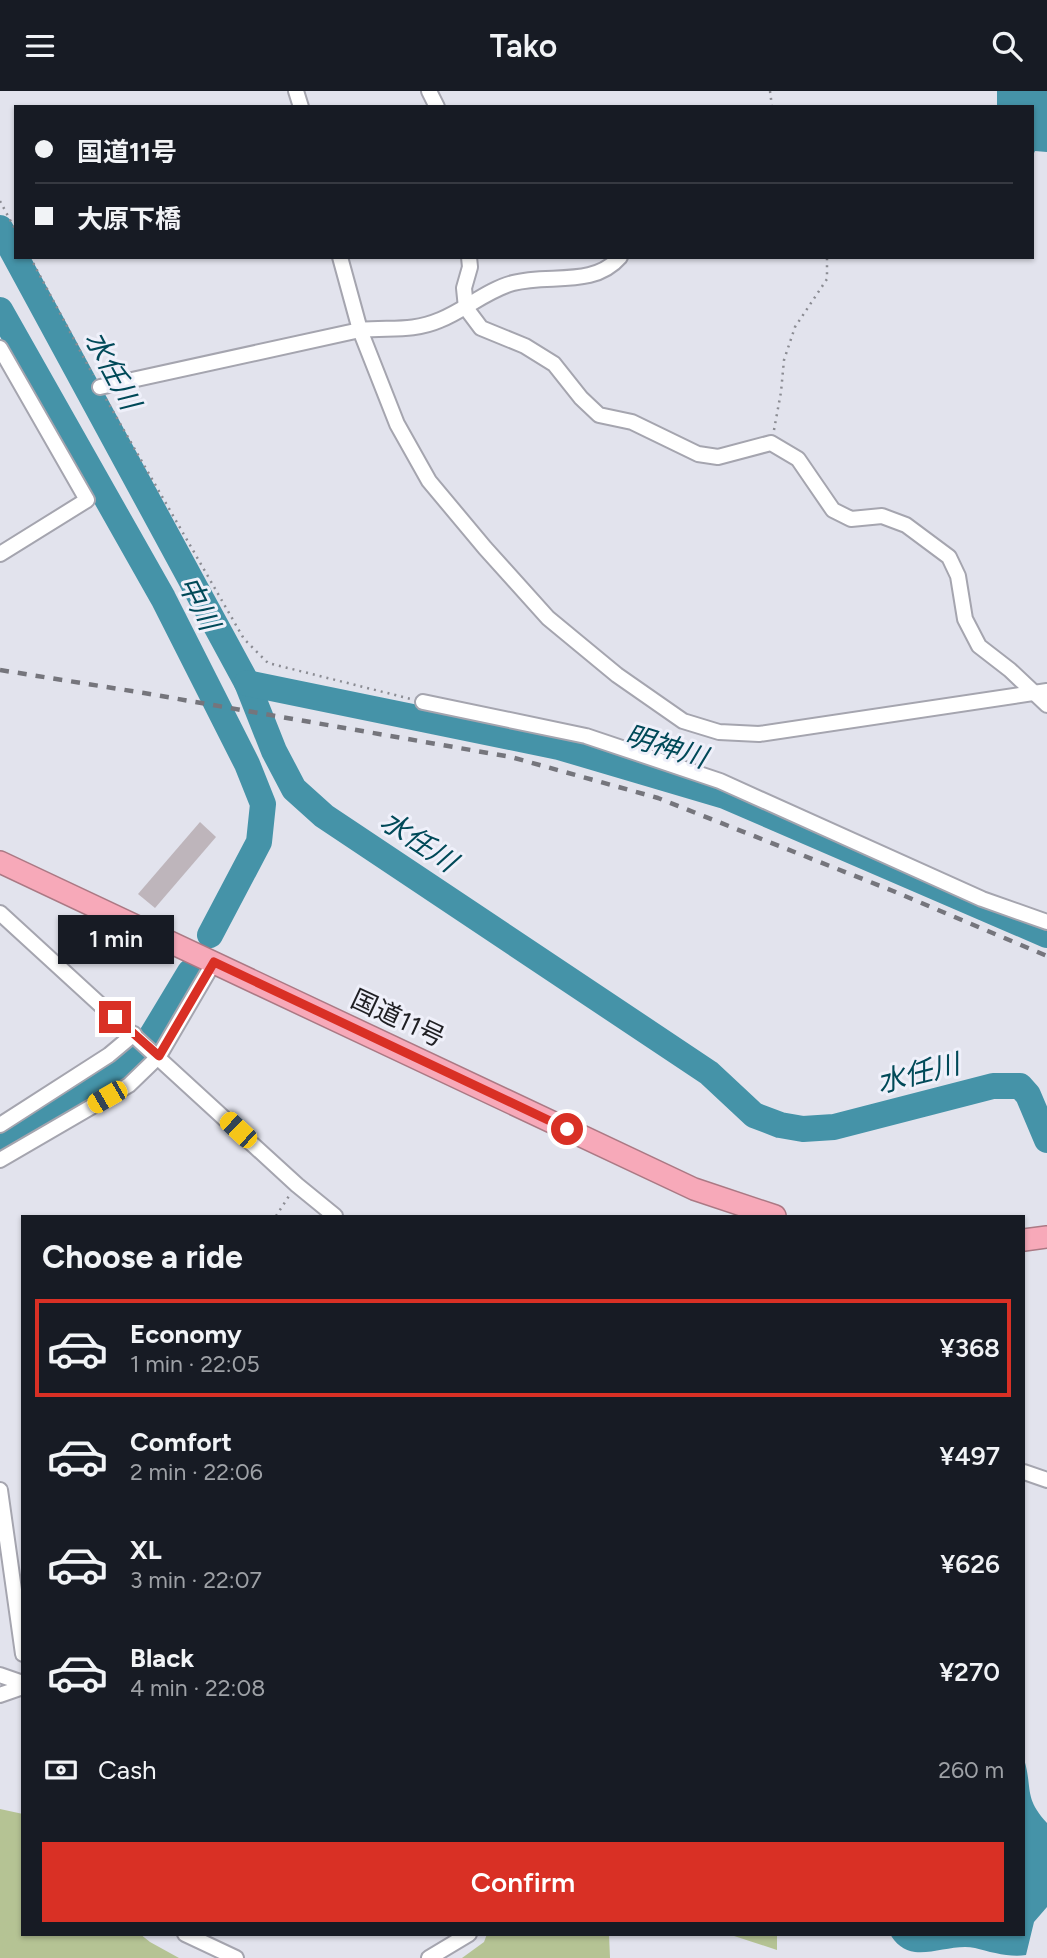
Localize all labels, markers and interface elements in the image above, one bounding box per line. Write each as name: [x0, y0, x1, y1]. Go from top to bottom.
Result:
icon: menu: [21, 27, 59, 65]
text: Tako: [490, 27, 557, 65]
icon: search: [988, 27, 1026, 65]
text: 国道11号: [77, 136, 177, 168]
text: 大原下橋: [77, 203, 181, 235]
water label: 水任川: [78, 325, 149, 418]
water label: 中川: [171, 570, 228, 638]
water label: 明神川: [621, 717, 714, 775]
water label: 水任川: [375, 803, 466, 880]
callout: 1 min: [57, 915, 173, 965]
text: 1 min: [89, 925, 143, 953]
street label: 国道11号: [346, 982, 450, 1054]
route end: [99, 1001, 131, 1033]
water label: 水任川: [873, 1046, 966, 1100]
car: [84, 1077, 131, 1117]
car: [216, 1108, 261, 1152]
route start: [551, 1113, 583, 1145]
text: Choose a ride: [42, 1238, 243, 1276]
icon: car: [46, 1317, 109, 1380]
text: Economy: [130, 1318, 242, 1350]
text: ¥368: [940, 1332, 1000, 1364]
text: 1 min · 22:05: [130, 1350, 260, 1378]
icon: car: [46, 1425, 109, 1488]
text: Comfort: [130, 1426, 232, 1458]
text: ¥497: [940, 1440, 1000, 1472]
text: 2 min · 22:06: [130, 1458, 263, 1486]
icon: car: [46, 1533, 109, 1596]
text: XL: [130, 1534, 162, 1566]
text: ¥626: [940, 1548, 1000, 1580]
text: 3 min · 22:07: [130, 1566, 262, 1594]
icon: car: [46, 1641, 109, 1704]
text: Black: [130, 1642, 194, 1674]
text: ¥270: [939, 1656, 1000, 1688]
text: 4 min · 22:08: [130, 1674, 265, 1702]
icon: cash: [42, 1751, 80, 1789]
text: Cash: [98, 1754, 157, 1786]
text: 260 m: [938, 1756, 1004, 1784]
button: Confirm: [42, 1842, 1004, 1922]

